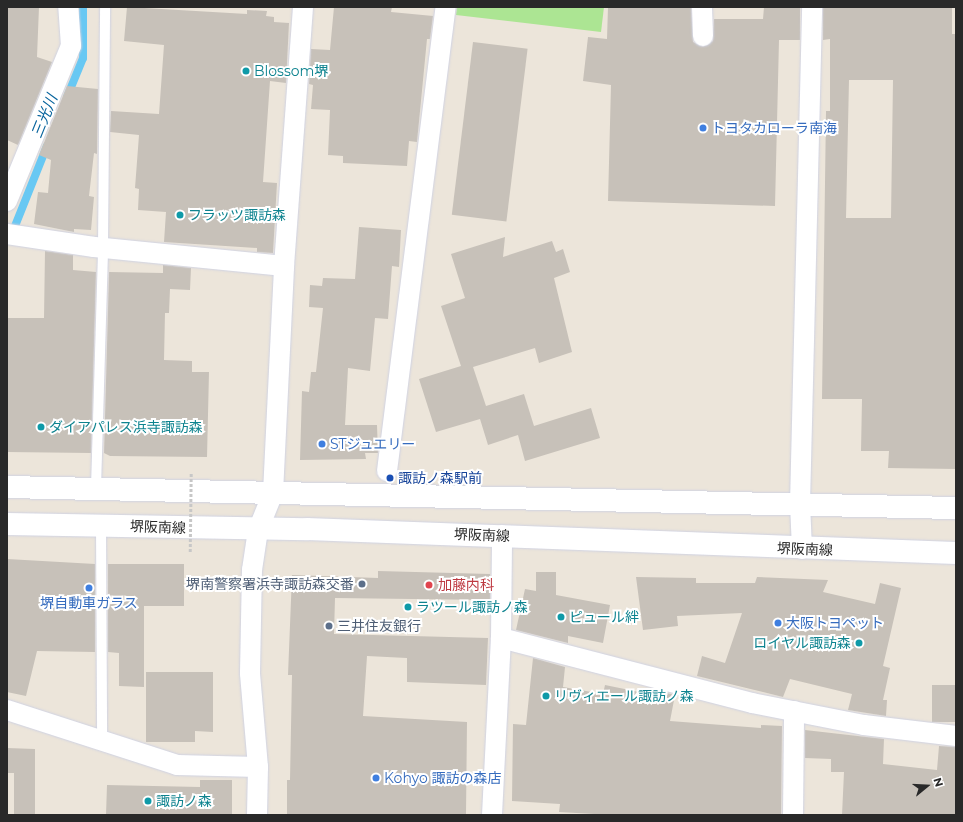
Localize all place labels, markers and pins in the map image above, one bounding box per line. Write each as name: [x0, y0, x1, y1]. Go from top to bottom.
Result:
place label: Blossom堺: [254, 63, 328, 79]
marker: Blossom堺: [241, 66, 251, 76]
place label: トヨタカローラ南海: [711, 120, 837, 136]
marker: トヨタカローラ南海: [698, 123, 708, 133]
place label: フラッツ諏訪森: [188, 207, 286, 223]
marker: フラッツ諏訪森: [175, 210, 185, 220]
place label: ダイアパレス浜寺諏訪森: [49, 419, 203, 435]
marker: ダイアパレス浜寺諏訪森: [36, 422, 46, 432]
place label: STジュエリー: [330, 436, 417, 452]
marker: STジュエリー: [317, 439, 327, 449]
place label: 諏訪ノ森駅前: [398, 470, 482, 486]
marker: 諏訪ノ森駅前: [385, 473, 395, 483]
place label: 堺南警察署浜寺諏訪森交番: [186, 576, 354, 592]
place label: 加藤内科: [438, 577, 494, 593]
marker: 堺南警察署浜寺諏訪森交番: [357, 579, 367, 589]
marker: 加藤内科: [423, 579, 435, 591]
marker: 堺自動車ガラス: [84, 583, 94, 593]
place label: 堺自動車ガラス: [40, 595, 138, 611]
place label: ラツール諏訪ノ森: [416, 599, 528, 615]
marker: ラツール諏訪ノ森: [403, 602, 413, 612]
place label: ピュール絆: [569, 609, 639, 625]
marker: ピュール絆: [556, 612, 566, 622]
place label: 大阪トヨペット: [786, 615, 884, 631]
place label: 三井住友銀行: [337, 618, 421, 634]
marker: 大阪トヨペット: [773, 618, 783, 628]
marker: 三井住友銀行: [324, 621, 334, 631]
place label: ロイヤル諏訪森: [753, 635, 851, 651]
marker: ロイヤル諏訪森: [854, 638, 864, 648]
place label: リヴィエール諏訪ノ森: [554, 688, 694, 704]
marker: リヴィエール諏訪ノ森: [541, 691, 551, 701]
place label: Kohyo 諏訪の森店: [384, 770, 501, 786]
marker: Kohyo 諏訪の森店: [371, 773, 381, 783]
place label: 諏訪ノ森: [156, 793, 212, 809]
marker: 諏訪ノ森: [143, 796, 153, 806]

